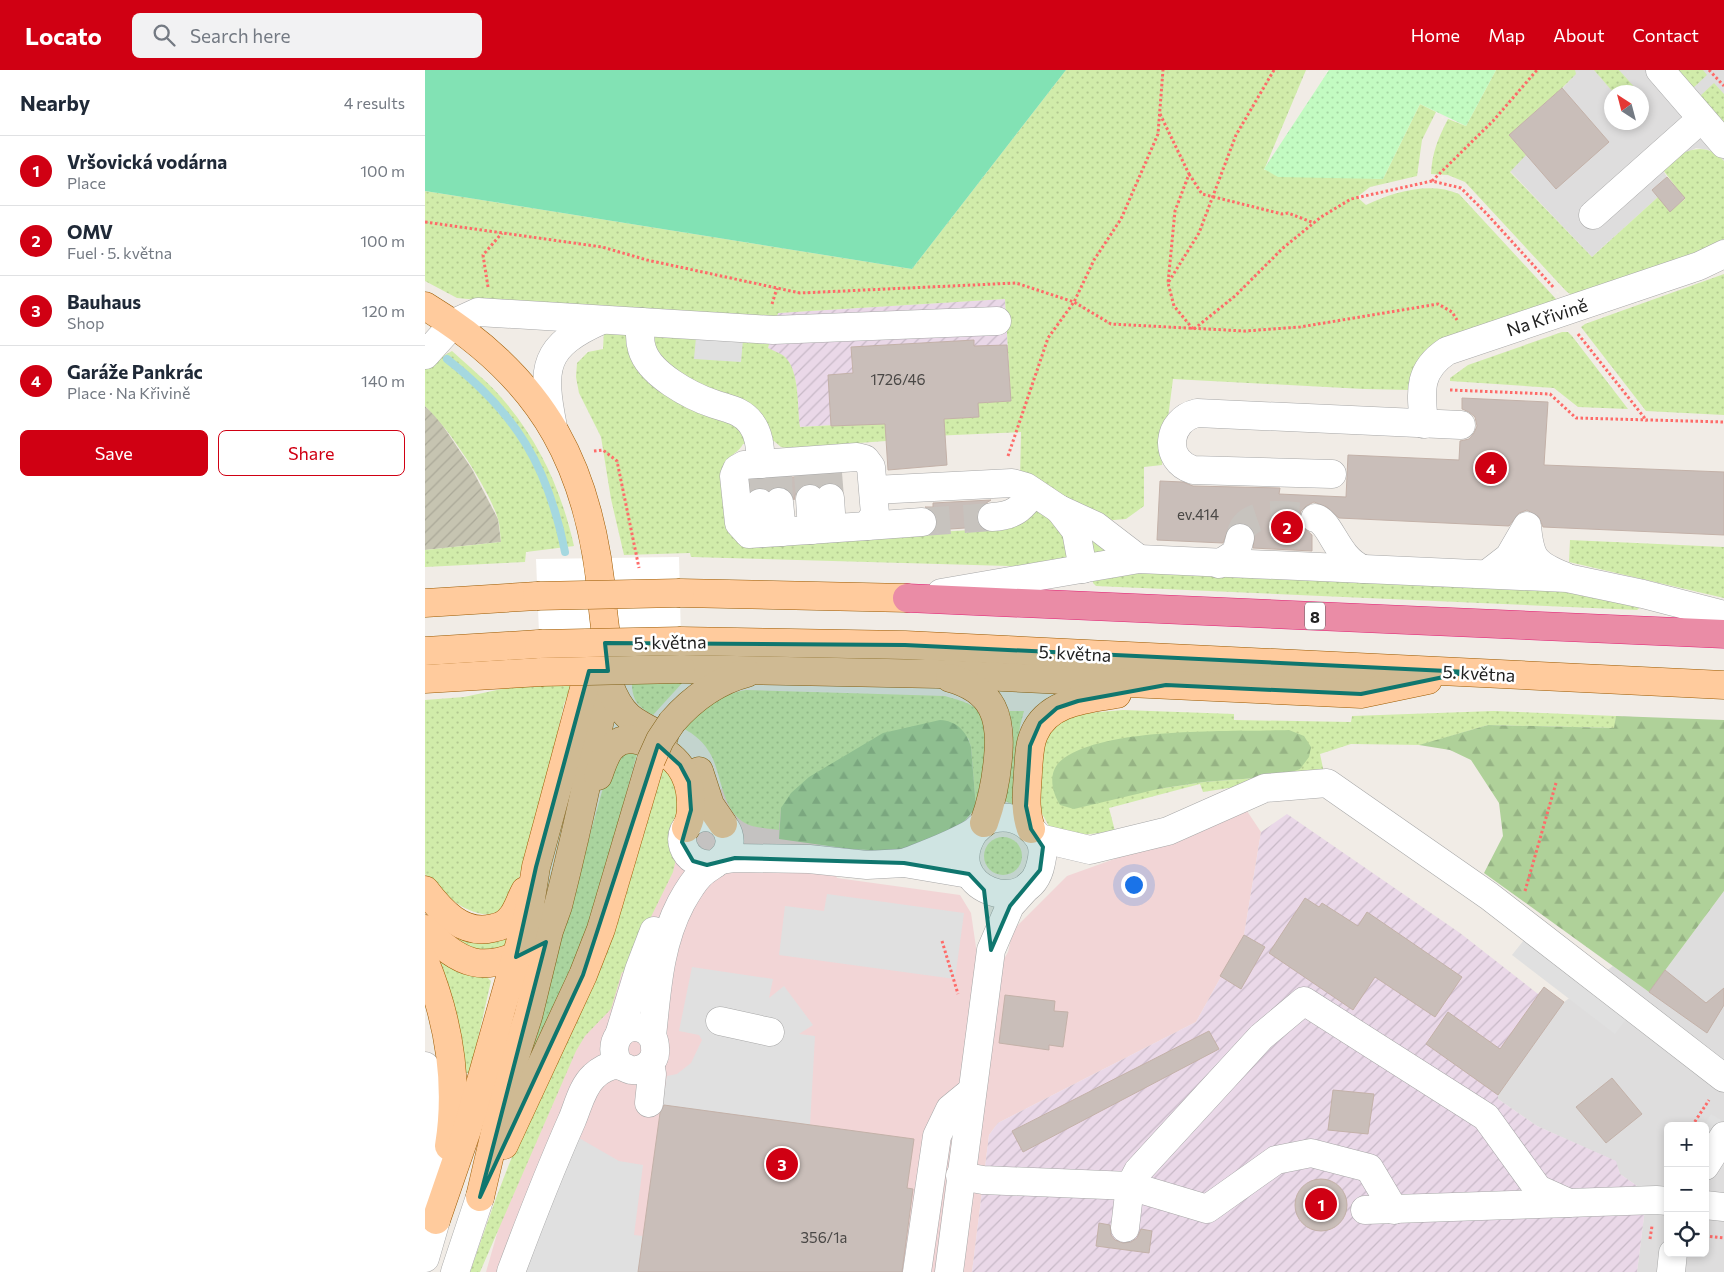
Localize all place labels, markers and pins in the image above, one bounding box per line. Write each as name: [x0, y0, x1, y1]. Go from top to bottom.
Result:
pin: 4: [1475, 449, 1507, 487]
pin: 2: [1271, 508, 1303, 546]
pin: 3: [766, 1145, 798, 1183]
pin: 1: [1305, 1185, 1337, 1223]

